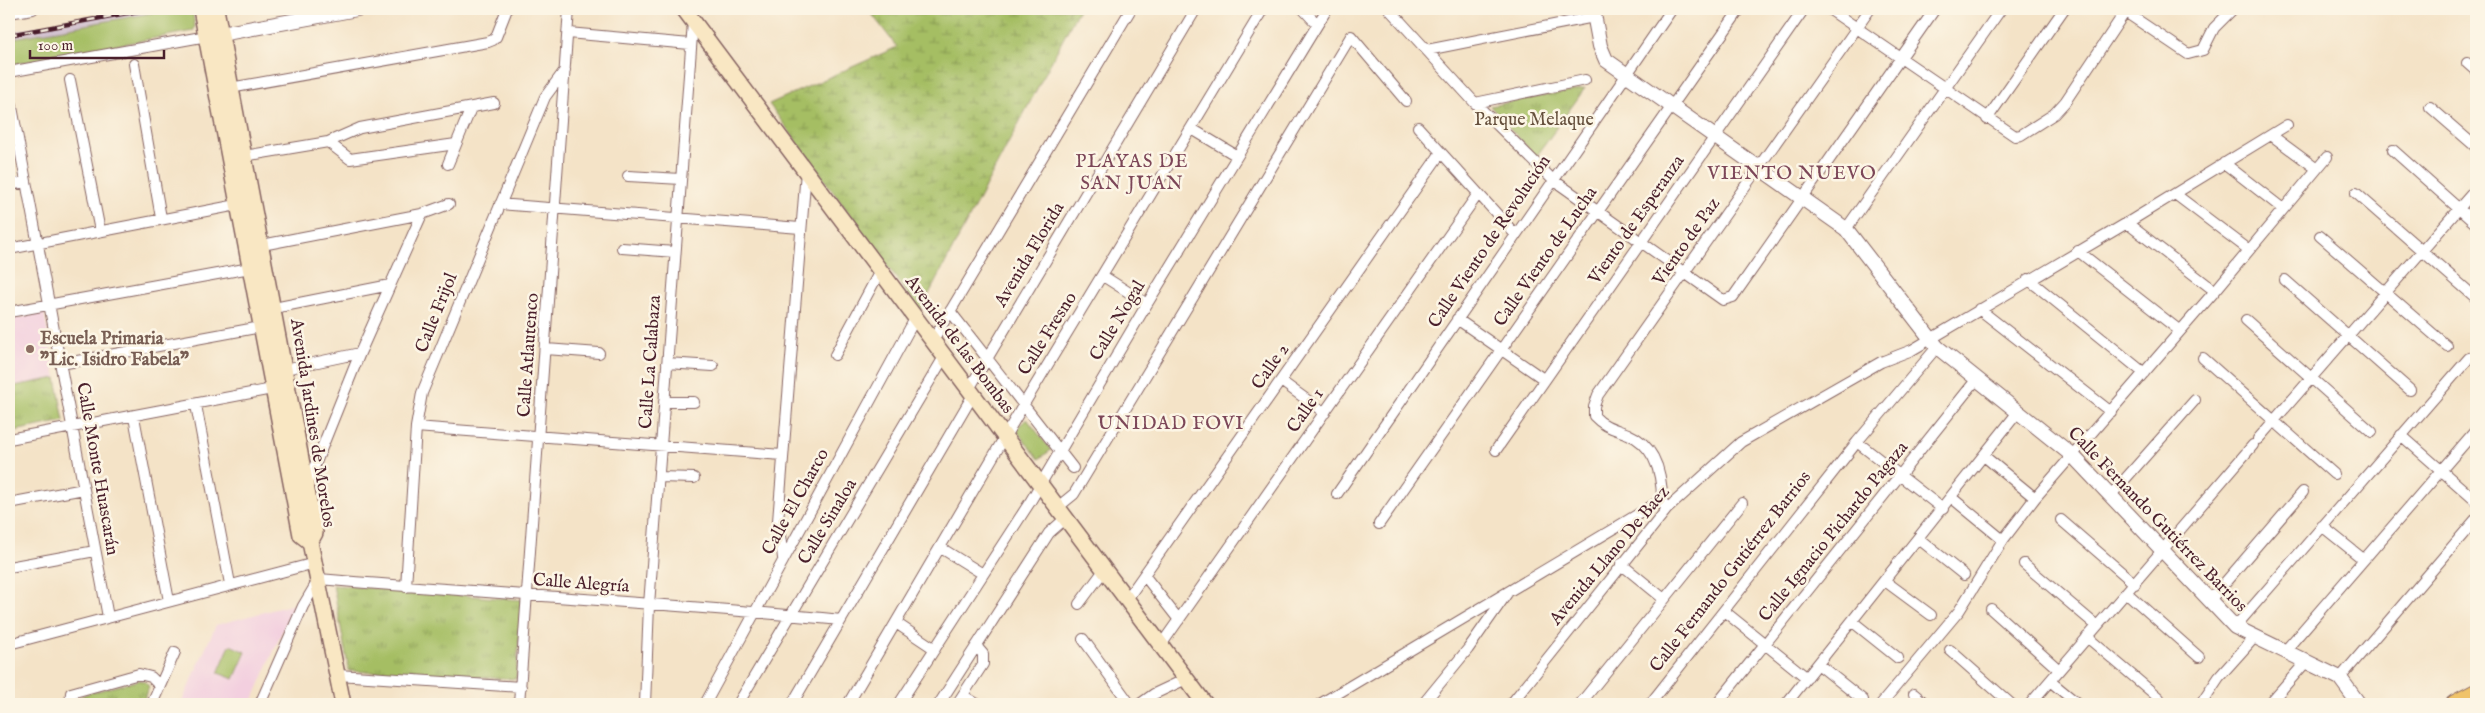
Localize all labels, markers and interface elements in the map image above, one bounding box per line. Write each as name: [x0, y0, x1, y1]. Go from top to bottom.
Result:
scale bar: [30, 28, 164, 60]
text: 100 m: [38, 36, 74, 55]
park label: Parque Melaque: [1474, 109, 1594, 132]
district label: PLAYAS DE SAN JUAN: [1075, 150, 1189, 196]
street label: Calle Viento de Revolución: [1424, 151, 1557, 333]
street label: Viento de Esperanza: [1583, 151, 1690, 290]
district label: VIENTO NUEVO: [1706, 162, 1877, 186]
street label: Calle Viento de Lucha: [1489, 182, 1603, 331]
street label: Viento de Paz: [1648, 194, 1726, 291]
street label: Avenida Florida: [989, 198, 1070, 312]
street label: Calle Frijol: [411, 270, 463, 356]
street label: Avenida de las Bombas: [899, 270, 1019, 419]
street label: Calle Nogal: [1085, 277, 1151, 365]
street label: Calle Fresno: [1013, 288, 1083, 380]
street label: Calle Atlautenco: [513, 292, 545, 418]
street label: Calle La Calabaza: [635, 294, 667, 430]
street label: Avenida Jardines de Morelos: [284, 316, 340, 529]
place label: Escuela Primaria "Lic. Isidro Fabela": [40, 328, 189, 372]
street label: Calle 2: [1247, 339, 1295, 395]
marker: Escuela Primaria "Lic. Isidro Fabela": [24, 343, 36, 355]
street label: Calle Monte Huascarán: [70, 381, 124, 558]
street label: Calle 1: [1282, 384, 1330, 438]
district label: UNIDAD FOVI: [1097, 412, 1245, 436]
street label: Calle Fernando Gutiérrez Barrios: [2062, 422, 2252, 618]
street label: Calle Ignacio Pichardo Pagaza: [1754, 437, 1914, 627]
street label: Calle El Charco: [757, 444, 835, 559]
street label: Calle Fernando Gutiérrez Barrios: [1645, 467, 1817, 677]
street label: Calle Sinaloa: [793, 475, 863, 569]
street label: Avenida Llano De Baez: [1544, 481, 1675, 631]
street label: Calle Alegría: [532, 569, 630, 599]

